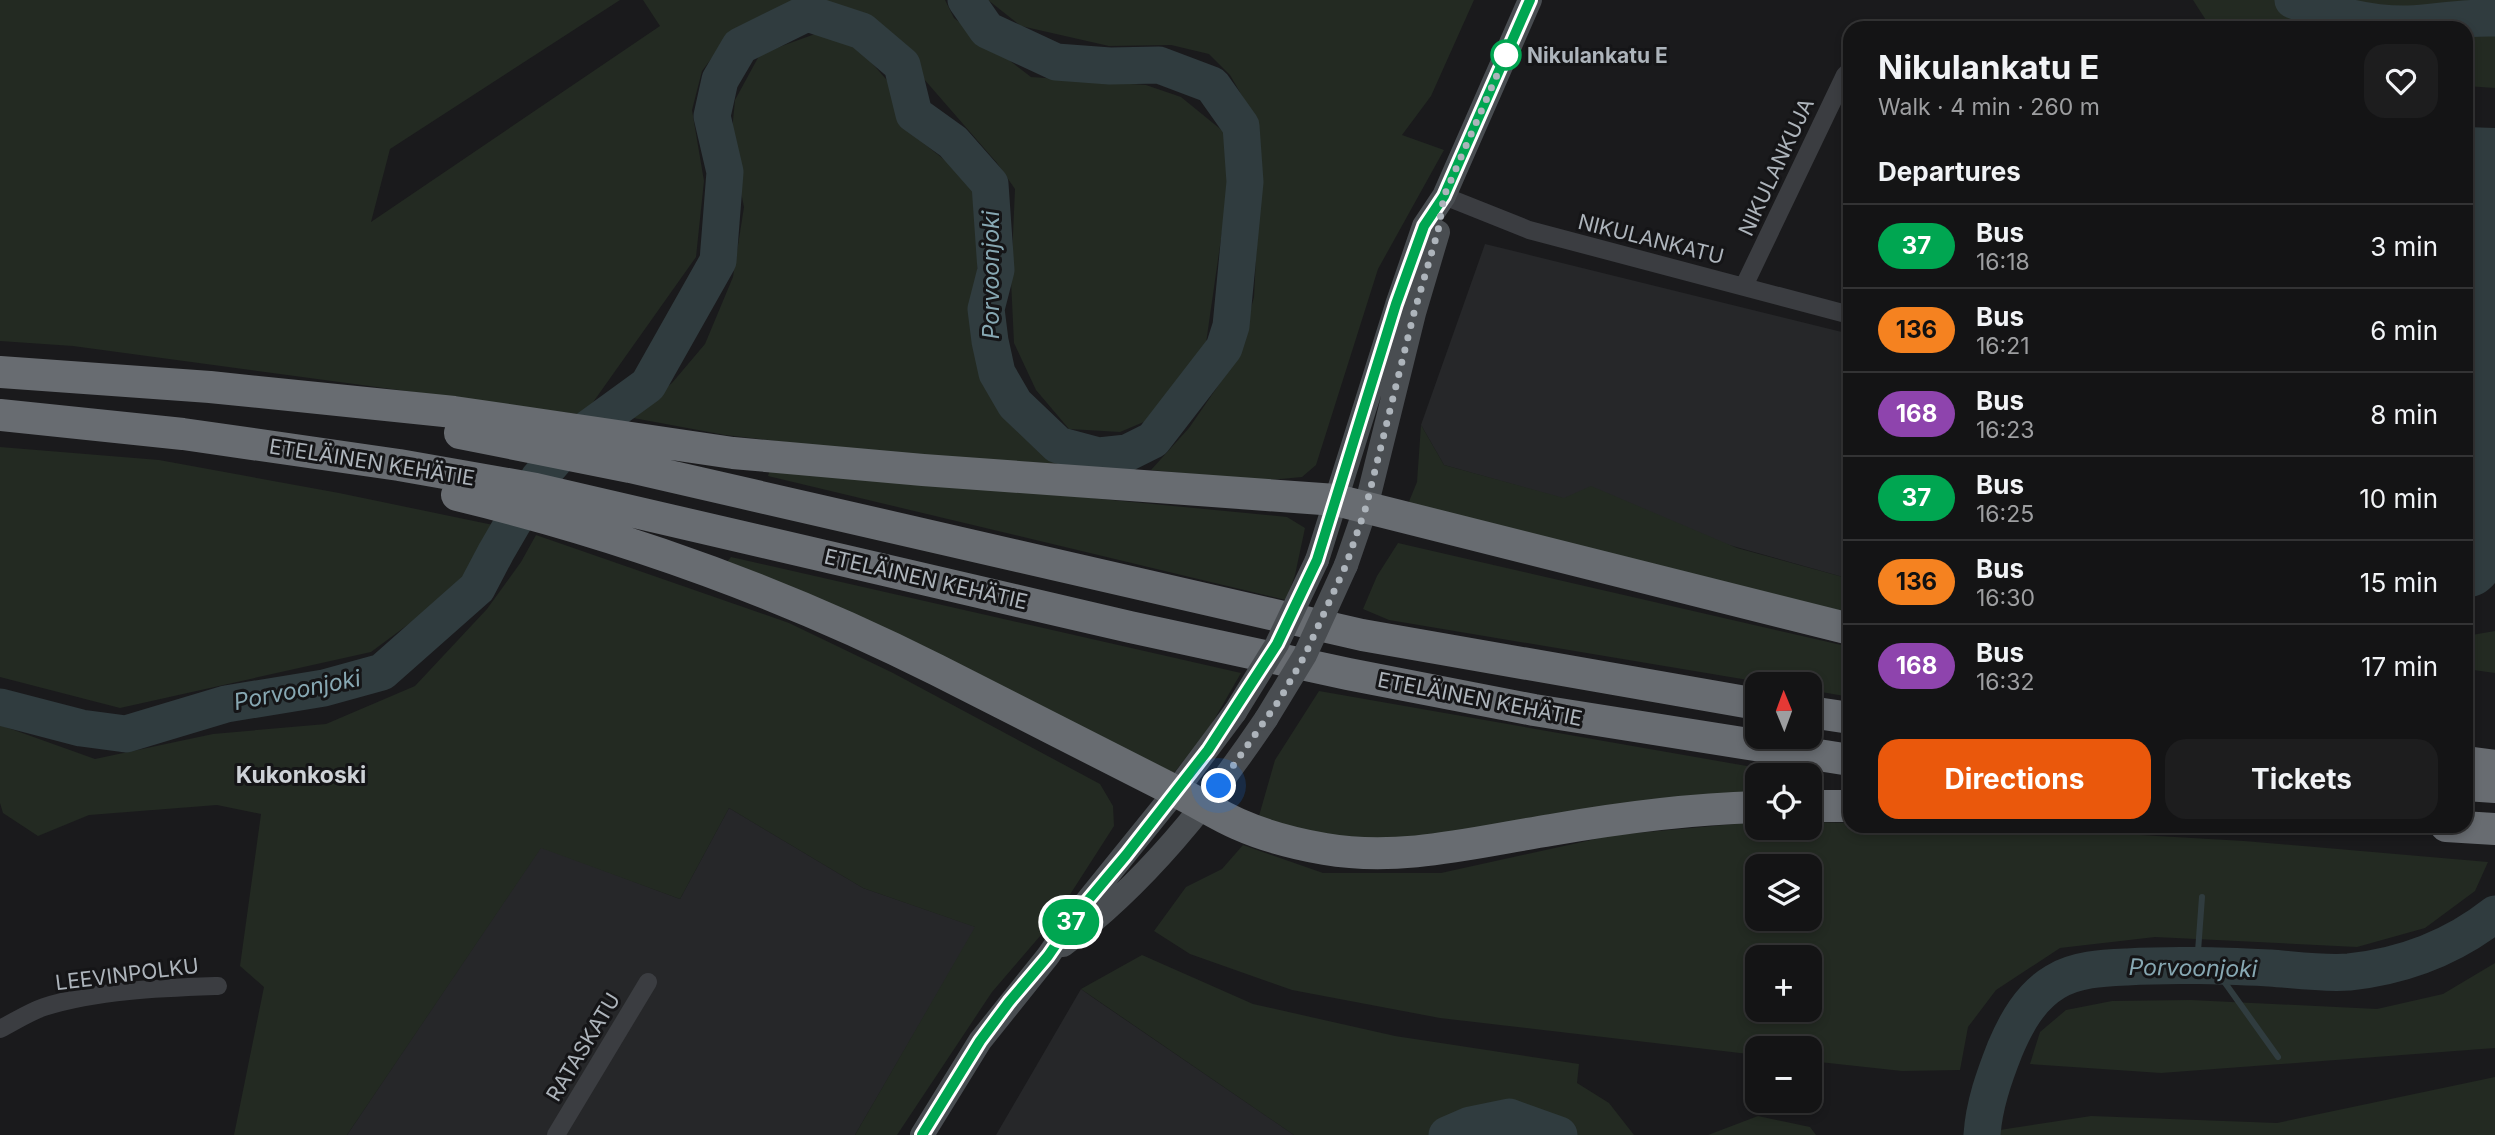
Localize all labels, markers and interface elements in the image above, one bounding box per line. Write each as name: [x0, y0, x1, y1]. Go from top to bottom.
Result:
marker: Nikulankatu E: [1491, 40, 1521, 70]
place label: Nikulankatu E: [1527, 43, 1668, 68]
button: heart: [2364, 44, 2438, 118]
text: Nikulankatu E: [1878, 47, 2099, 87]
text: Walk · 4 min · 260 m: [1878, 93, 2100, 121]
street label: NIKULANKUJA: [1733, 94, 1819, 240]
text: Departures: [1878, 156, 2021, 187]
street label: NIKULANKATU: [1575, 209, 1727, 269]
water label: Porvoonjoki: [977, 210, 1005, 339]
text: Bus: [1976, 217, 2024, 248]
text: 37: [1902, 231, 1931, 260]
text: 3 min: [2370, 231, 2438, 262]
text: 16:18: [1976, 248, 2030, 276]
text: Bus: [1976, 301, 2024, 332]
text: 136: [1896, 315, 1937, 344]
text: 6 min: [2370, 315, 2438, 346]
text: 16:21: [1976, 332, 2030, 360]
text: Bus: [1976, 385, 2024, 416]
text: 168: [1896, 399, 1937, 428]
text: 8 min: [2370, 399, 2438, 430]
text: 16:23: [1976, 416, 2034, 444]
street label: ETELÄINEN KEHÄTIE: [267, 432, 477, 491]
text: Bus: [1976, 469, 2024, 500]
text: 37: [1902, 483, 1931, 512]
text: 10 min: [2359, 483, 2438, 514]
text: 16:25: [1976, 500, 2034, 528]
street label: ETELÄINEN KEHÄTIE: [822, 542, 1030, 615]
text: Bus: [1976, 553, 2024, 584]
text: 136: [1896, 567, 1937, 596]
text: 15 min: [2360, 567, 2438, 598]
text: 16:30: [1976, 584, 2035, 612]
text: Bus: [1976, 637, 2024, 668]
text: 168: [1896, 651, 1937, 680]
text: 17 min: [2361, 651, 2438, 682]
water label: Porvoonjoki: [231, 664, 363, 716]
street label: ETELÄINEN KEHÄTIE: [1376, 666, 1585, 731]
text: 16:32: [1976, 668, 2034, 696]
north arrow: [1745, 672, 1822, 749]
map controls: [1745, 672, 1822, 1113]
button: Directions: [1878, 739, 2151, 819]
button: Tickets: [2165, 739, 2438, 819]
district label: Kukonkoski: [236, 761, 366, 789]
button: locate: [1745, 763, 1822, 840]
your location: [1201, 768, 1236, 803]
button: layers: [1745, 854, 1822, 931]
line badge: 37: [1040, 899, 1102, 945]
text: 37: [1056, 907, 1086, 936]
button: +: [1745, 945, 1822, 1022]
street label: LEEVINPOLKU: [54, 953, 200, 995]
water label: Porvoonjoki: [2128, 953, 2258, 983]
street label: RATASKATU: [541, 988, 625, 1106]
button: −: [1745, 1036, 1822, 1113]

